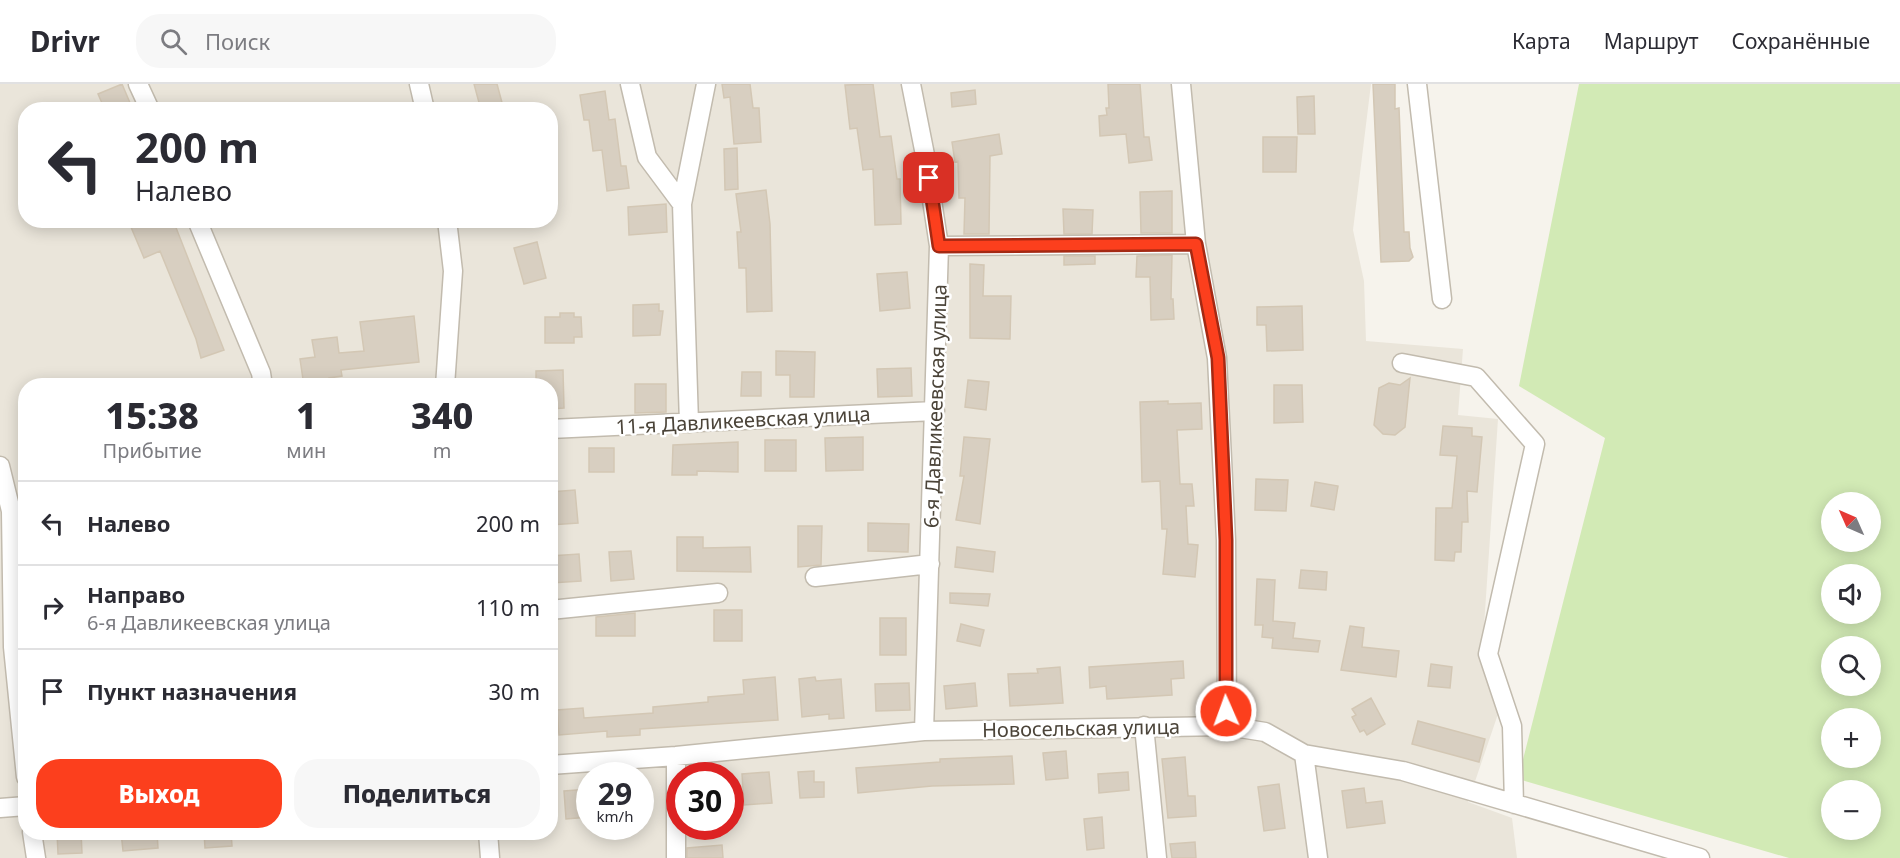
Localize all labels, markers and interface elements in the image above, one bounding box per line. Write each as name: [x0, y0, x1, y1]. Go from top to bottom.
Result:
search box: [136, 14, 556, 68]
text: Drivr: [30, 22, 100, 60]
icon: search: [157, 25, 190, 58]
text: Поиск: [205, 26, 270, 56]
text: Карта: [1512, 27, 1571, 55]
text: Маршрут: [1604, 27, 1699, 55]
text: Сохранённые: [1732, 27, 1870, 55]
text: 200 m: [135, 118, 259, 175]
icon: left: [36, 126, 114, 204]
pin: [903, 152, 954, 203]
icon: arrive: [912, 161, 945, 194]
text: Налево: [135, 172, 232, 209]
street label: 6-я Давликеевская улица: [917, 284, 953, 528]
text: 15:38: [105, 391, 199, 440]
text: 1: [296, 391, 317, 440]
text: 340: [411, 391, 473, 440]
street label: 11-я Давликеевская улица: [615, 400, 871, 440]
text: Прибытие: [103, 437, 202, 464]
text: мин: [286, 437, 326, 464]
text: m: [433, 437, 452, 464]
north arrow: [1821, 492, 1881, 552]
map controls: [1821, 492, 1881, 840]
icon: left: [36, 507, 69, 540]
text: Налево: [87, 508, 170, 538]
text: 200 m: [476, 508, 540, 538]
button: sound: [1821, 564, 1881, 624]
text: Направо: [87, 579, 185, 609]
icon: right: [36, 591, 69, 624]
text: 110 m: [476, 592, 540, 622]
text: 6-я Давликеевская улица: [87, 609, 331, 636]
button: search: [1821, 636, 1881, 696]
icon: arrive: [36, 675, 69, 708]
text: Пункт назначения: [87, 676, 297, 706]
text: 30 m: [489, 676, 540, 706]
position arrow: [1194, 679, 1258, 743]
button: +: [1821, 708, 1881, 768]
street label: Новосельская улица: [982, 713, 1180, 743]
button: Выход: [36, 759, 282, 828]
button: Поделиться: [294, 759, 540, 828]
speed limit sign: 30: [666, 762, 744, 840]
text: 29: [598, 773, 632, 814]
button: −: [1821, 780, 1881, 840]
text: km/h: [597, 806, 633, 826]

